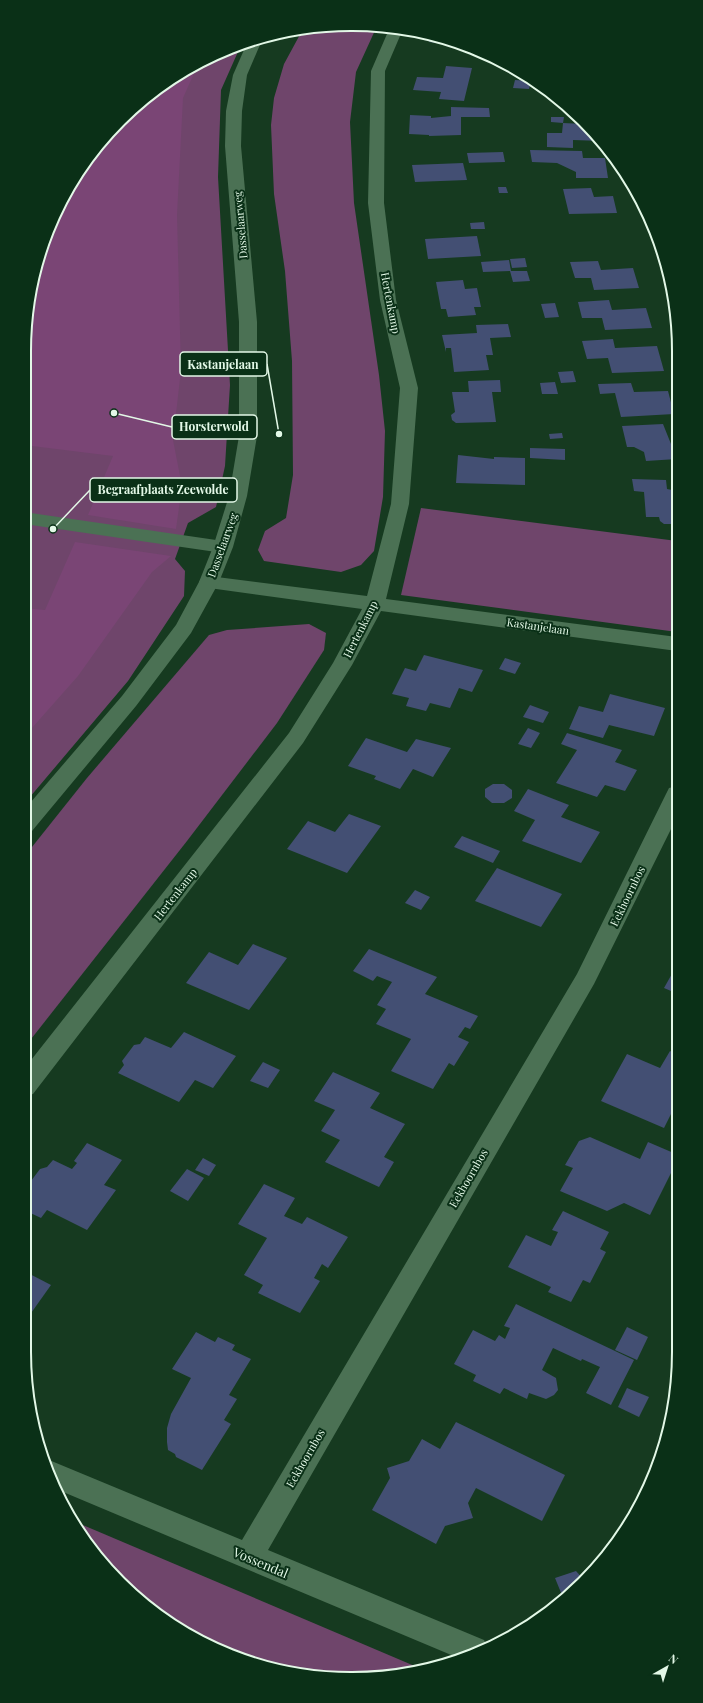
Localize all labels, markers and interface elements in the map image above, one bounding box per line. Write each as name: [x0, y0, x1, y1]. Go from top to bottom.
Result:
street label: Dasselaarweg: [230, 191, 250, 259]
street label: Hertenkamp: [378, 271, 404, 335]
callout: Kastanjelaan: [180, 352, 267, 376]
text: Kastanjelaan: [187, 356, 259, 372]
callout: Horsterwold: [172, 415, 257, 439]
text: Horsterwold: [179, 418, 249, 434]
callout: Begraafplaats Zeewolde: [90, 478, 237, 502]
text: Begraafplaats Zeewolde: [98, 481, 228, 497]
street label: Dasselaarweg: [203, 511, 241, 579]
street label: Hertenkamp: [339, 598, 381, 660]
street label: Kastanjelaan: [506, 614, 571, 638]
street label: Eekhoornbos: [606, 863, 648, 929]
street label: Hertenkamp: [150, 865, 200, 923]
street label: Eekhoornbos: [445, 1146, 491, 1210]
street label: Eekhoornbos: [282, 1426, 328, 1490]
street label: Vossendal: [230, 1542, 291, 1581]
north arrow: [647, 1647, 687, 1687]
text: N: [666, 1651, 681, 1667]

